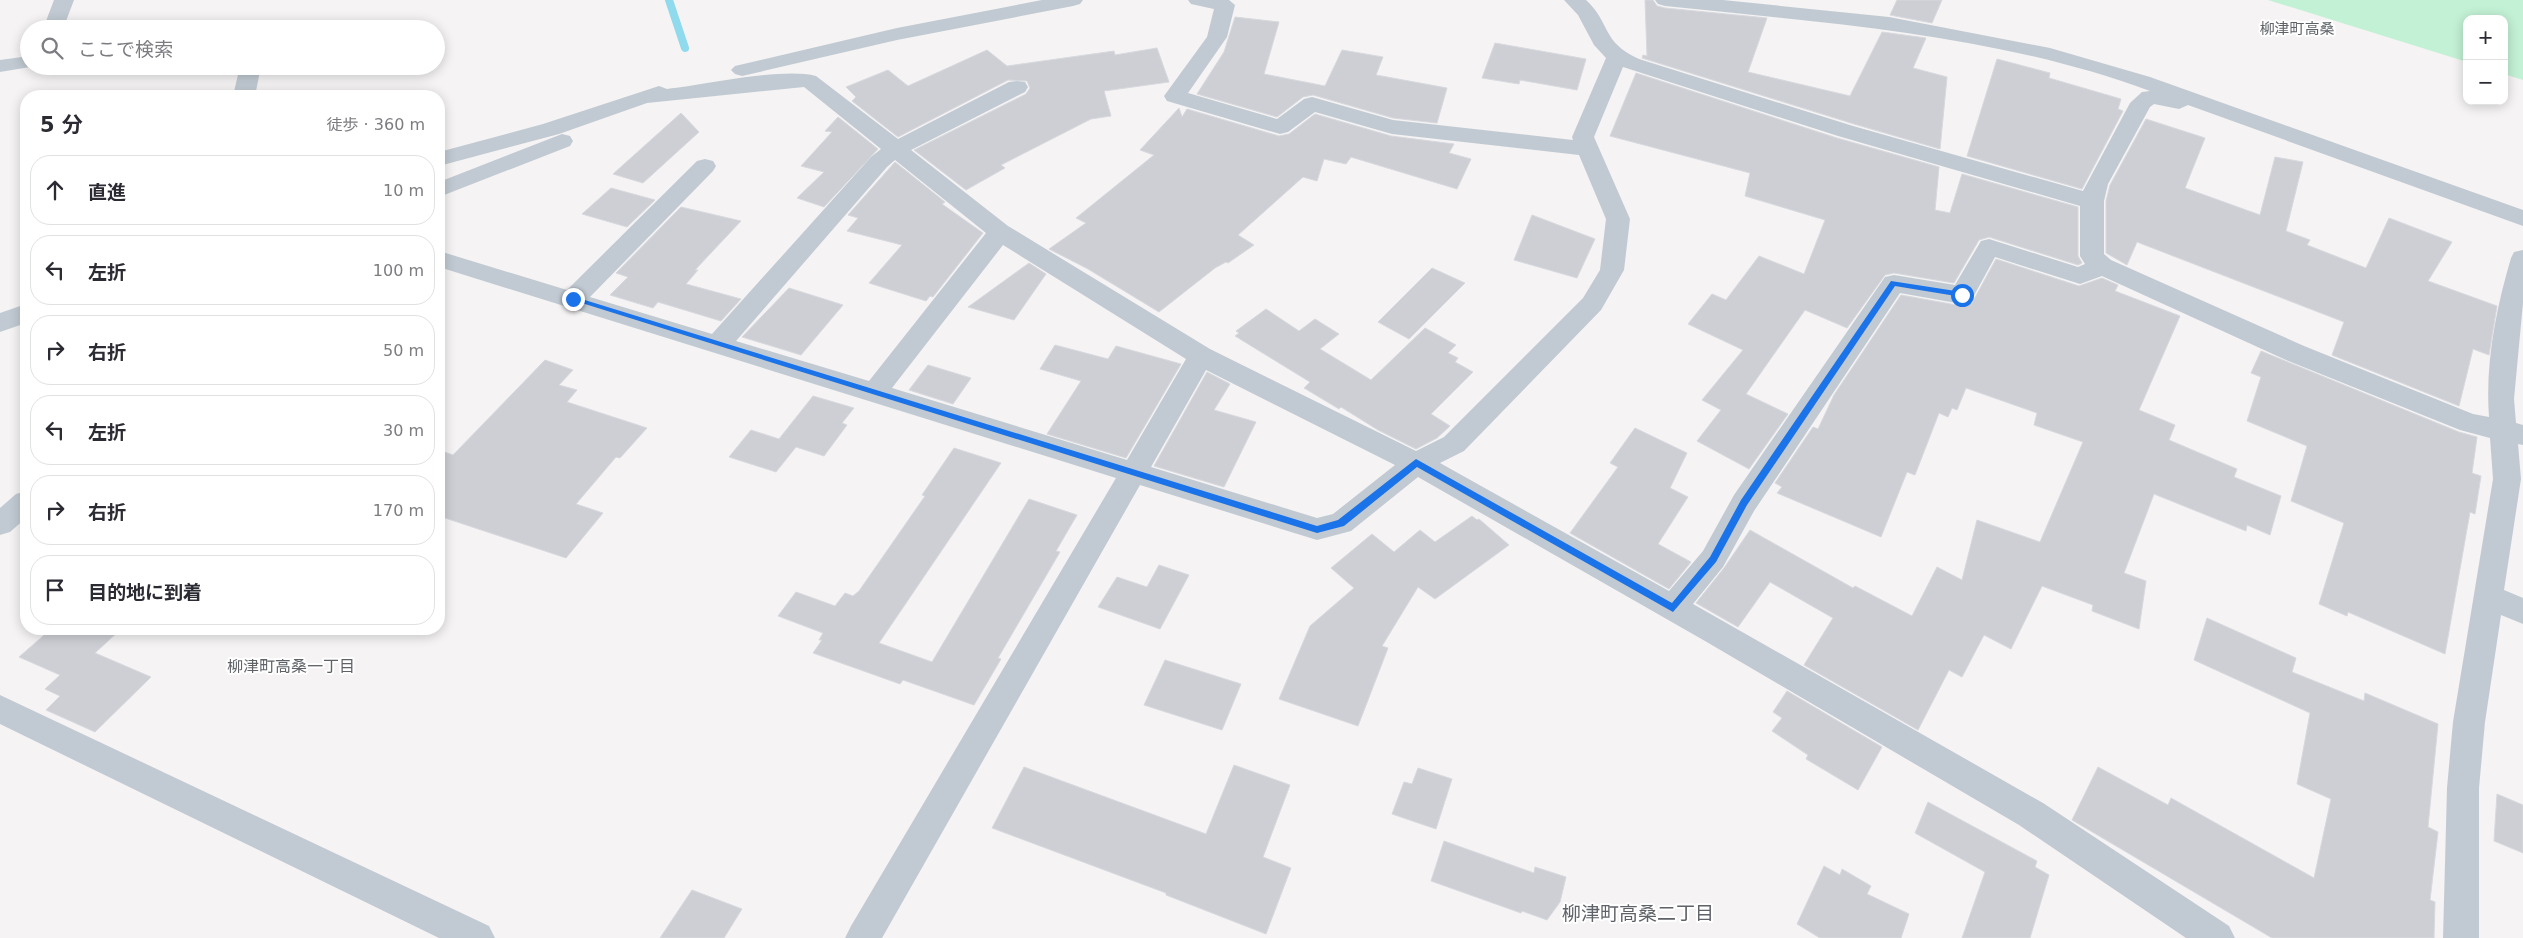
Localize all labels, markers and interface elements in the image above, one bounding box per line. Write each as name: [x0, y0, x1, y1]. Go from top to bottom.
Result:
map controls: [2463, 15, 2508, 105]
button: +: [2463, 15, 2508, 60]
search box: [20, 20, 445, 75]
district label: 柳津町高桑: [2259, 20, 2335, 38]
icon: search: [38, 34, 66, 62]
text: ここで検索: [78, 38, 173, 60]
button: −: [2463, 60, 2508, 105]
text: 5 分: [40, 113, 83, 137]
text: 徒歩 · 360 m: [327, 115, 425, 134]
icon: ahead: [41, 176, 69, 204]
text: 直進: [88, 181, 126, 203]
text: 10 m: [383, 181, 424, 200]
icon: left: [41, 256, 69, 284]
text: 左折: [88, 261, 126, 283]
text: 100 m: [373, 261, 424, 280]
route start: [1951, 284, 1974, 307]
route end: [562, 288, 585, 311]
icon: right: [41, 336, 69, 364]
text: 右折: [88, 341, 126, 363]
text: 50 m: [383, 341, 424, 360]
icon: left: [41, 416, 69, 444]
text: 左折: [88, 421, 126, 443]
text: 30 m: [383, 421, 424, 440]
icon: right: [41, 496, 69, 524]
text: 右折: [88, 501, 126, 523]
text: 170 m: [373, 501, 424, 520]
icon: arrive: [41, 576, 69, 604]
text: 目的地に到着: [88, 581, 202, 603]
district label: 柳津町高桑一丁目: [227, 657, 355, 676]
district label: 柳津町高桑二丁目: [1562, 902, 1714, 924]

